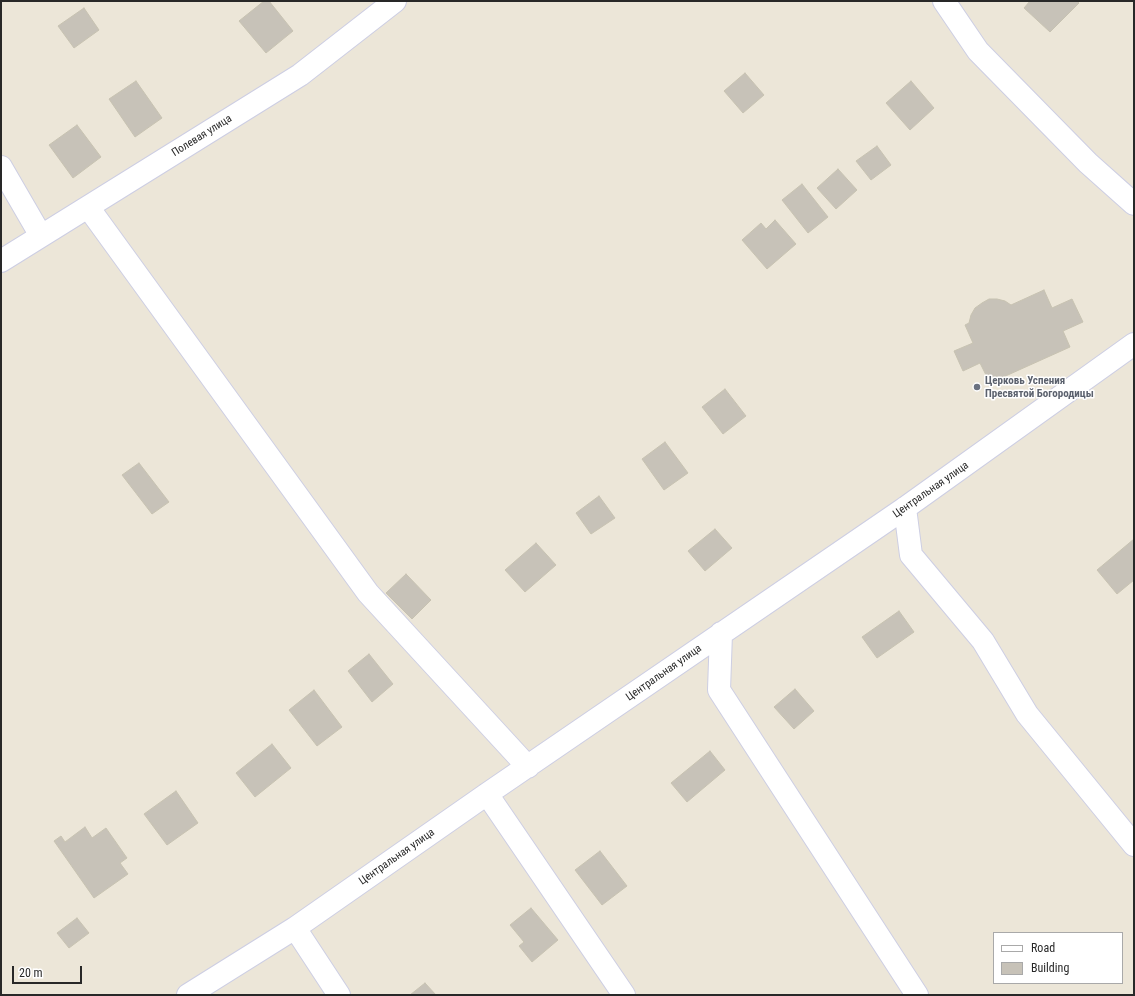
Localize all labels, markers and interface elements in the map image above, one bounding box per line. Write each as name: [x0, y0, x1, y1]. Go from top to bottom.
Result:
street label: Полевая улица: [170, 112, 234, 160]
place label: Церковь Успения Пресвятой Богородицы: [985, 374, 1094, 400]
marker: Церковь Успения Пресвятой Богородицы: [972, 382, 982, 392]
street label: Центральная улица: [891, 459, 971, 521]
street label: Центральная улица: [624, 642, 704, 704]
street label: Центральная улица: [357, 826, 437, 888]
legend: [993, 932, 1123, 984]
text: Road: [1031, 941, 1055, 955]
scale bar: [14, 958, 84, 984]
text: Building: [1031, 961, 1069, 975]
text: 20 m: [19, 966, 43, 980]

